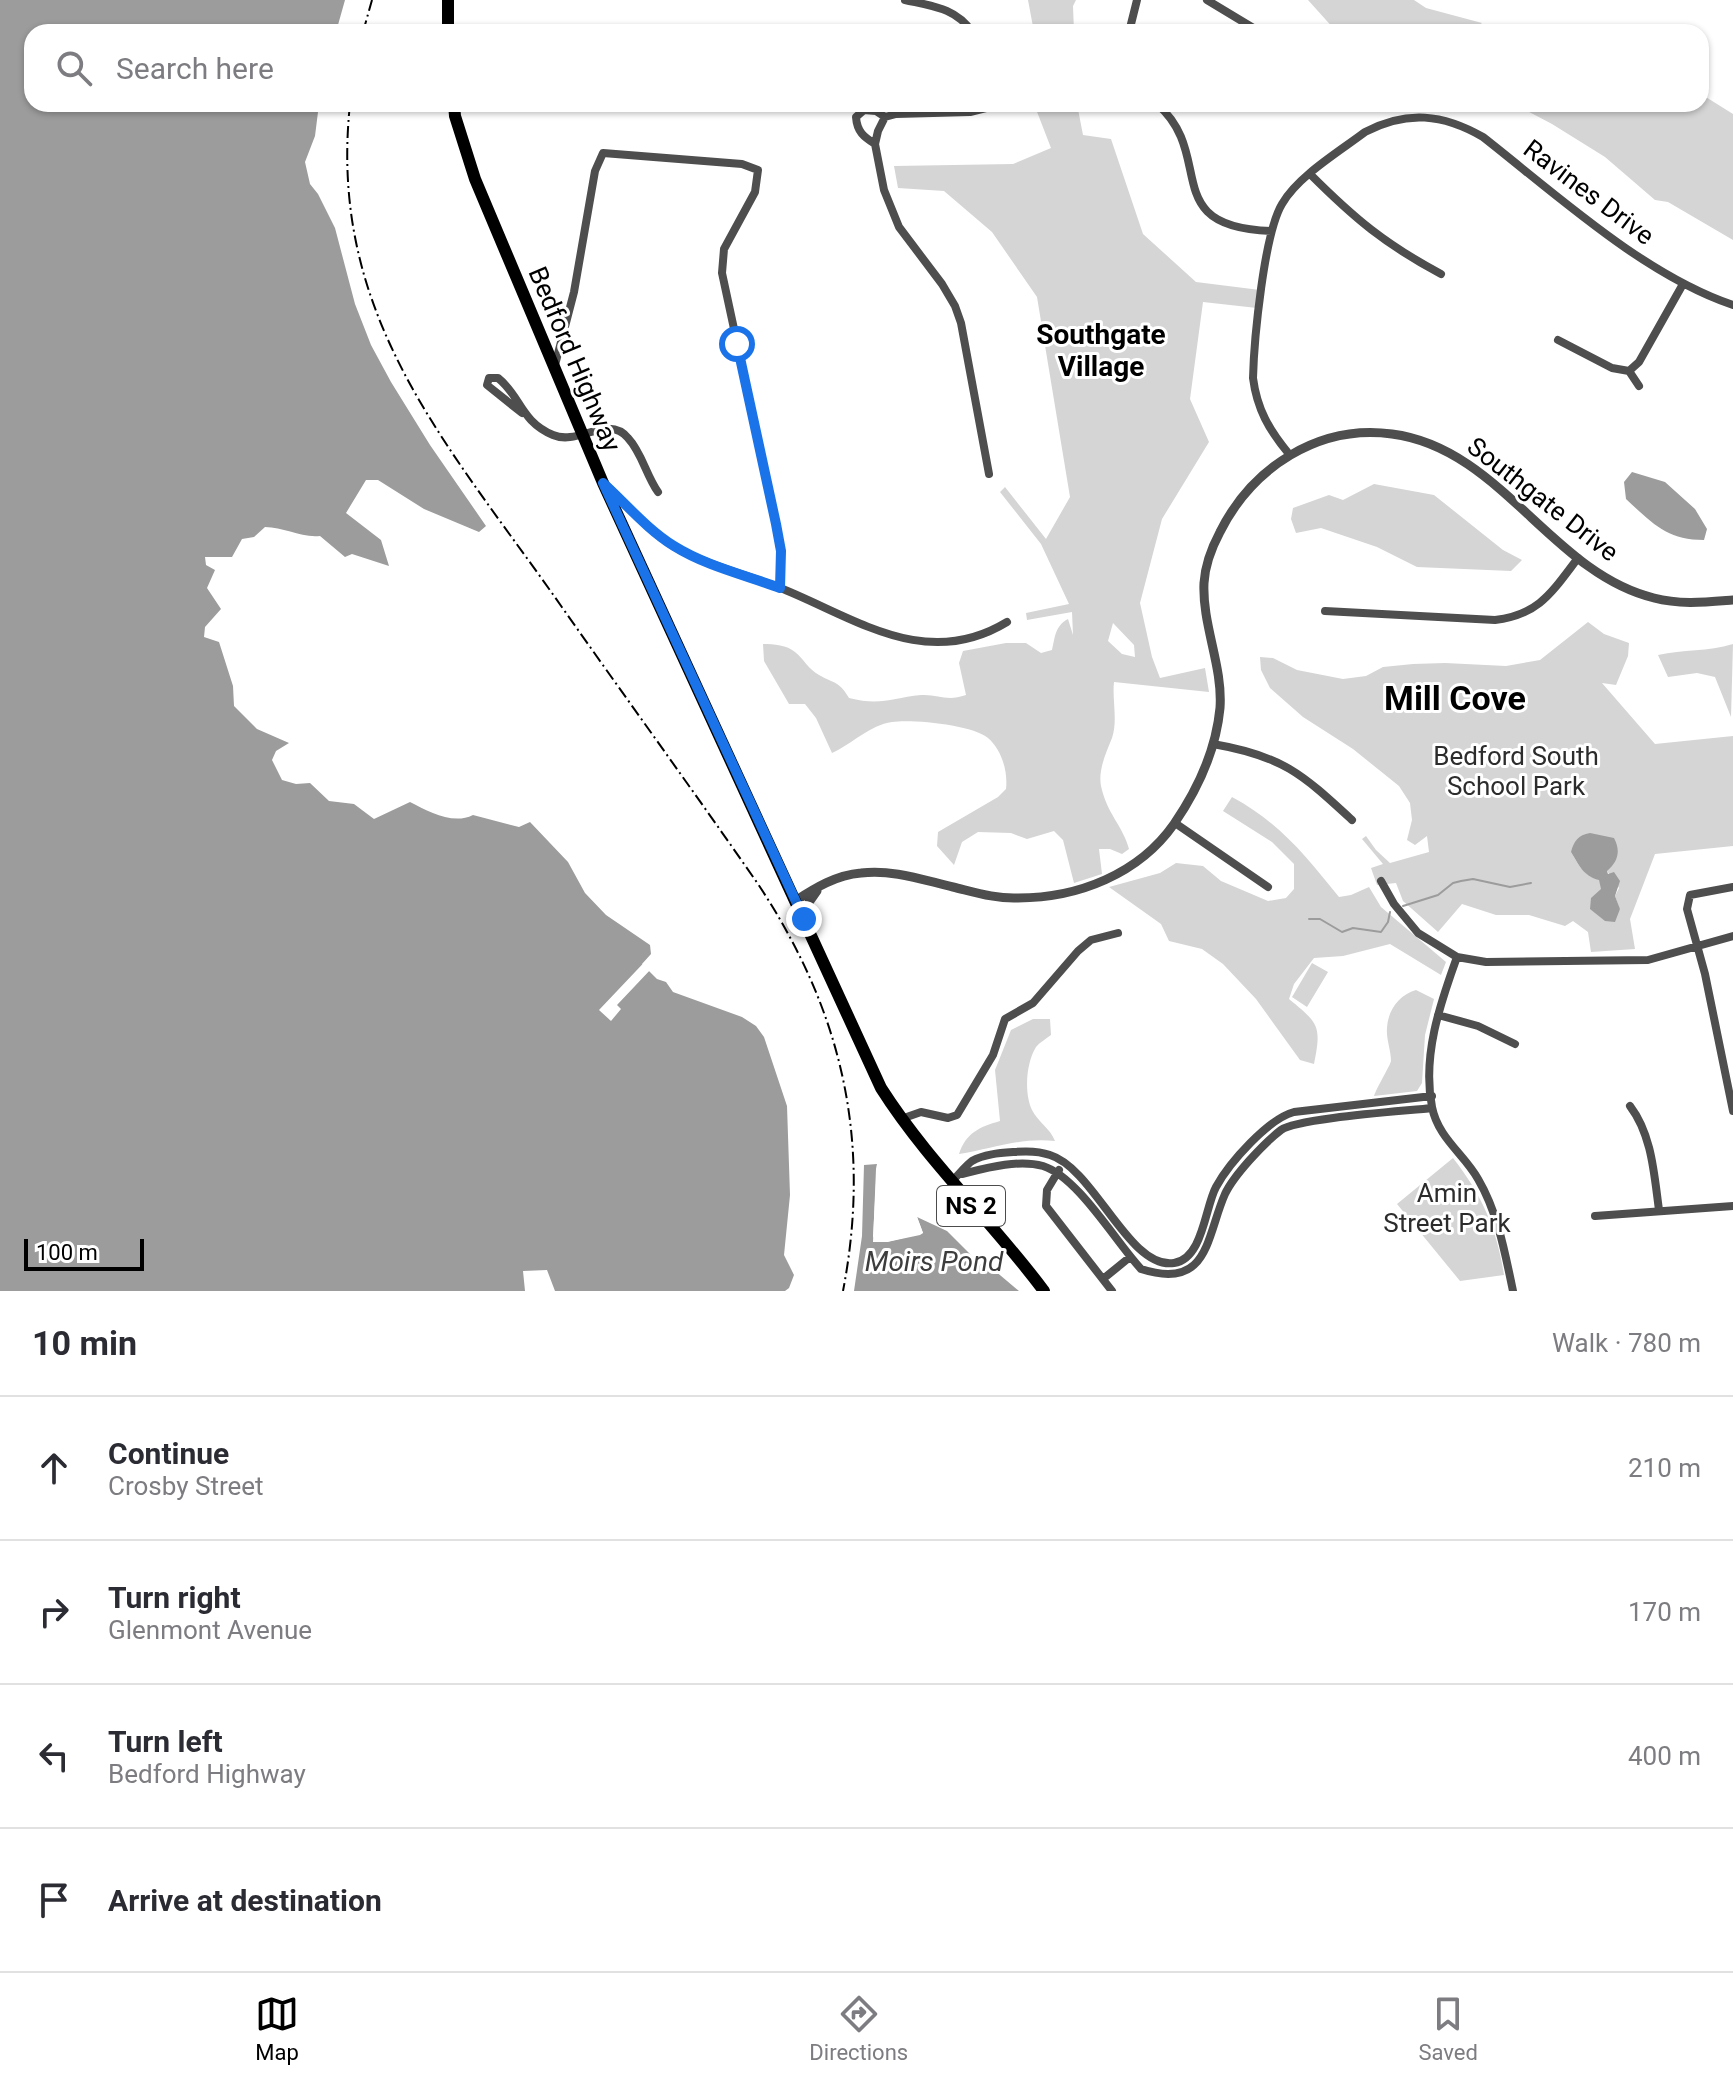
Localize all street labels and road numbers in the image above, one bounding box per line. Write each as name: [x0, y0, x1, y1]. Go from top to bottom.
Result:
street label: Ravines Drive: [1518, 133, 1660, 251]
street label: Bedford Highway: [523, 262, 627, 456]
street label: Southgate Drive: [1462, 431, 1624, 567]
road number: NS 2: [937, 1186, 1005, 1226]

